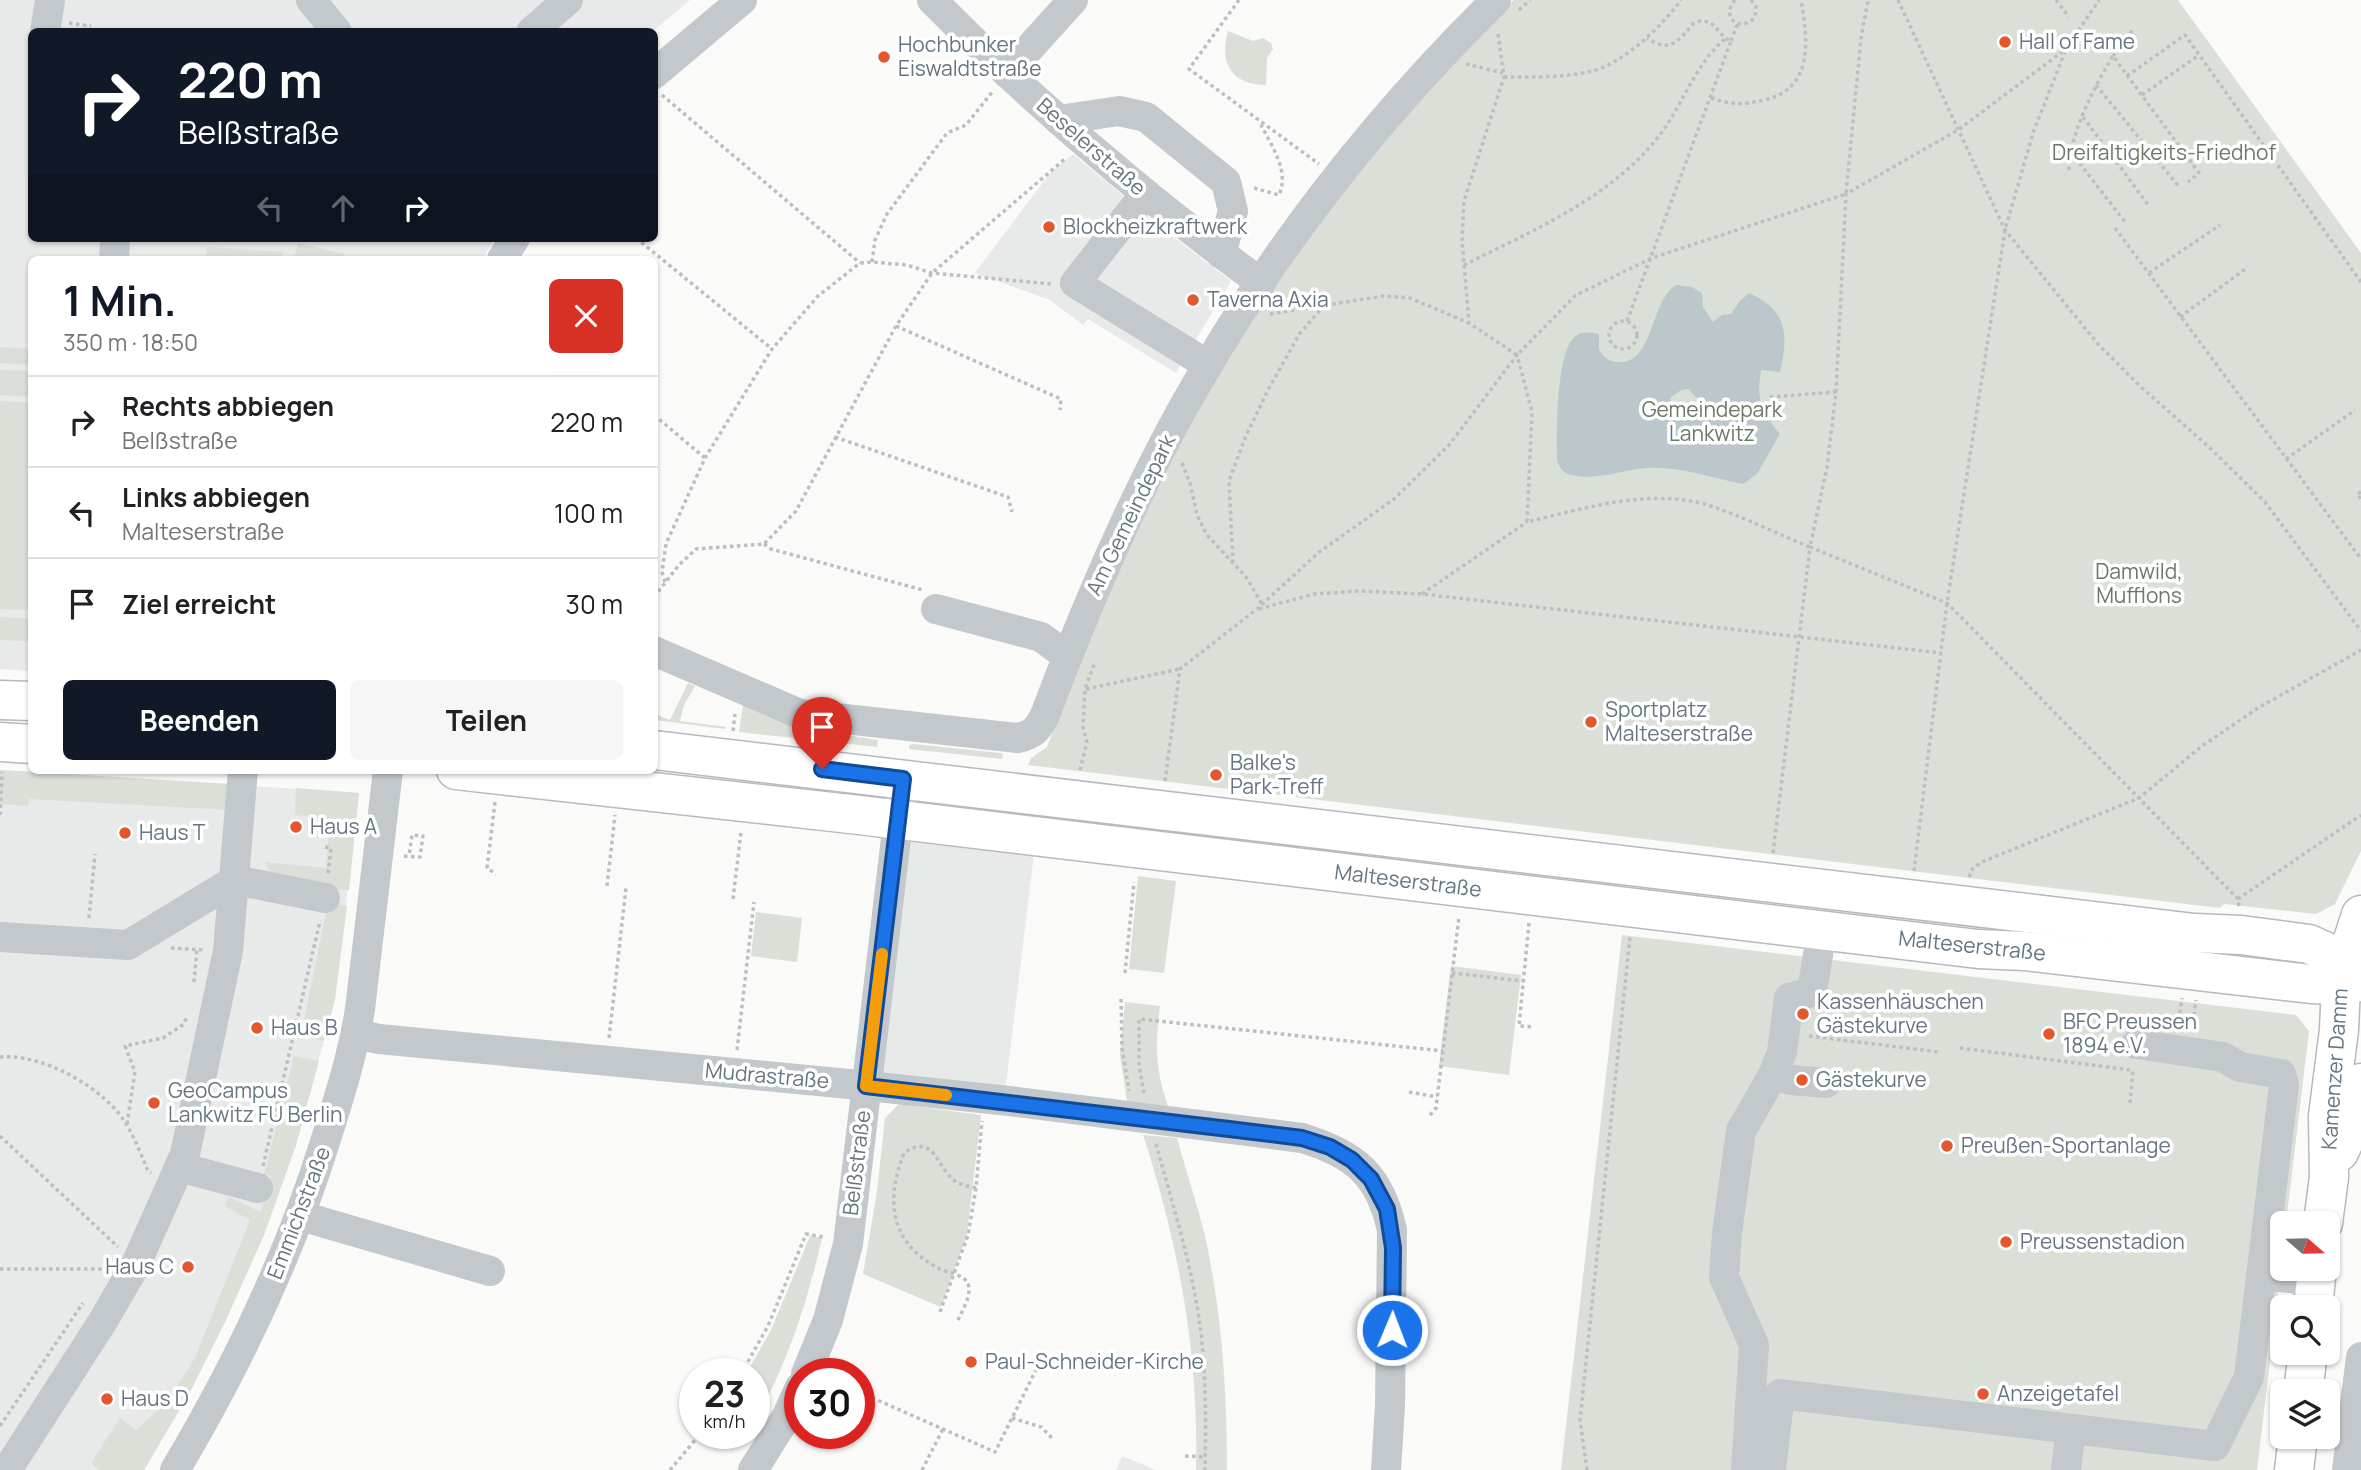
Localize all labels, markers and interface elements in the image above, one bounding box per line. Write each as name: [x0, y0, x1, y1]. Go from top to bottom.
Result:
place label: Hall of Fame: [2019, 27, 2135, 55]
place label: Hochbunker Eiswaldtstraße: [898, 30, 1041, 82]
marker: Hall of Fame: [1997, 34, 2013, 50]
text: 220 m: [178, 46, 322, 113]
marker: Hochbunker Eiswaldtstraße: [876, 49, 892, 65]
icon: right: [63, 56, 154, 147]
street label: Beselerstraße: [1031, 91, 1152, 201]
text: Belßstraße: [178, 110, 339, 154]
park label: Dreifaltigkeits-Friedhof: [2052, 138, 2276, 166]
icon: left: [251, 189, 289, 227]
icon: ahead: [324, 189, 362, 227]
icon: right: [397, 189, 435, 227]
place label: Blockheizkraftwerk: [1063, 212, 1248, 240]
marker: Blockheizkraftwerk: [1041, 219, 1057, 235]
text: 1 Min.: [63, 271, 177, 329]
button: close: [549, 279, 623, 353]
place label: Taverna Axia: [1207, 285, 1329, 313]
marker: Taverna Axia: [1185, 292, 1201, 308]
text: 350 m · 18:50: [63, 326, 198, 358]
text: Rechts abbiegen: [122, 388, 334, 424]
park label: Gemeindepark Lankwitz: [1642, 395, 1783, 447]
icon: right: [63, 403, 101, 441]
text: 220 m: [550, 404, 623, 440]
text: Belßstraße: [122, 424, 238, 456]
street label: Am Gemeindepark: [1079, 429, 1181, 600]
text: Links abbiegen: [122, 479, 310, 515]
icon: left: [63, 494, 101, 532]
text: 100 m: [554, 495, 623, 531]
text: Malteserstraße: [122, 515, 284, 547]
park label: Damwild, Mufflons: [2095, 557, 2183, 609]
icon: arrive: [63, 585, 101, 623]
text: Ziel erreicht: [122, 586, 276, 622]
text: 30 m: [566, 586, 623, 622]
button: Beenden: [63, 680, 336, 760]
button: Teilen: [350, 680, 623, 760]
place label: Sportplatz Malteserstraße: [1605, 695, 1753, 747]
pin: [792, 697, 852, 769]
icon: arrive: [803, 708, 841, 746]
marker: Sportplatz Malteserstraße: [1583, 714, 1599, 730]
place label: Balke's Park-Treff: [1230, 748, 1323, 800]
marker: Balke's Park-Treff: [1208, 767, 1224, 783]
place label: Haus A: [310, 812, 377, 840]
place label: Haus T: [139, 818, 206, 846]
marker: Haus A: [288, 819, 304, 835]
marker: Haus T: [117, 825, 133, 841]
street label: Malteserstraße: [1333, 857, 1483, 903]
street label: Malteserstraße: [1897, 923, 2047, 967]
place label: Kassenhäuschen Gästekurve: [1817, 987, 1984, 1039]
street label: Kamenzer Damm: [2314, 987, 2354, 1151]
marker: Kassenhäuschen Gästekurve: [1795, 1006, 1811, 1022]
place label: BFC Preussen 1894 e.V.: [2063, 1007, 2197, 1059]
place label: Haus B: [271, 1013, 338, 1041]
marker: Haus B: [249, 1020, 265, 1036]
marker: BFC Preussen 1894 e.V.: [2041, 1026, 2057, 1042]
street label: Mudrastraße: [704, 1056, 830, 1094]
place label: Gästekurve: [1816, 1065, 1927, 1093]
marker: Gästekurve: [1794, 1072, 1810, 1088]
place label: GeoCampus Lankwitz FU Berlin: [168, 1076, 343, 1128]
marker: GeoCampus Lankwitz FU Berlin: [146, 1095, 162, 1111]
street label: Belßstraße: [836, 1109, 876, 1217]
place label: Preußen-Sportanlage: [1961, 1131, 2171, 1159]
marker: Preußen-Sportanlage: [1939, 1138, 1955, 1154]
street label: Emmichstraße: [260, 1142, 336, 1283]
north arrow: [2270, 1211, 2340, 1281]
map controls: [2270, 1211, 2340, 1449]
place label: Preussenstadion: [2020, 1227, 2185, 1255]
marker: Preussenstadion: [1998, 1234, 2014, 1250]
place label: Haus C: [105, 1252, 174, 1280]
marker: Haus C: [180, 1259, 196, 1275]
position arrow: [1355, 1293, 1429, 1367]
button: search: [2270, 1295, 2340, 1365]
place label: Paul-Schneider-Kirche: [985, 1347, 1204, 1375]
marker: Paul-Schneider-Kirche: [963, 1354, 979, 1370]
speed limit sign: 30: [784, 1358, 875, 1449]
text: 23: [704, 1370, 745, 1418]
place label: Anzeigetafel: [1997, 1379, 2119, 1407]
button: layers: [2270, 1379, 2340, 1449]
place label: Haus D: [121, 1384, 189, 1412]
marker: Anzeigetafel: [1975, 1386, 1991, 1402]
marker: Haus D: [99, 1391, 115, 1407]
text: km/h: [704, 1409, 745, 1433]

